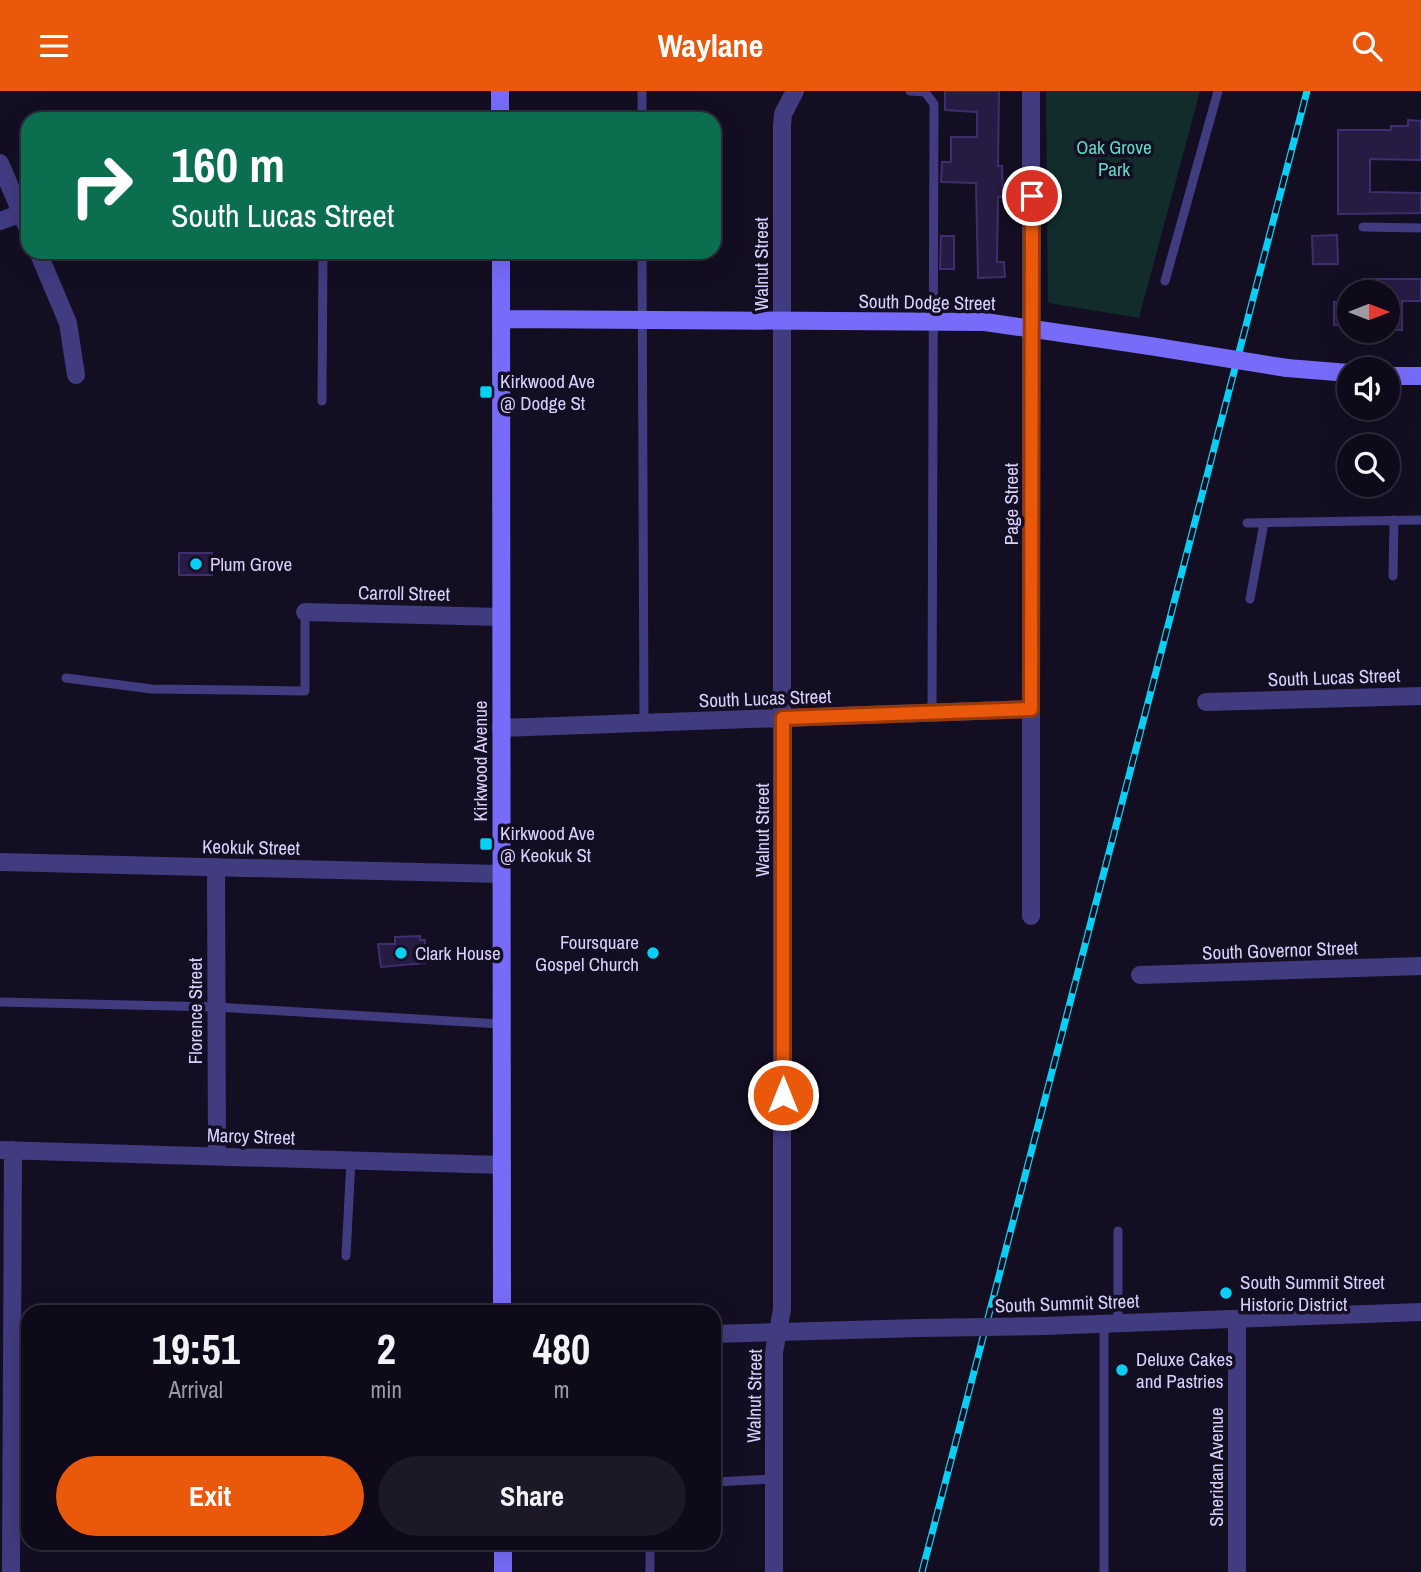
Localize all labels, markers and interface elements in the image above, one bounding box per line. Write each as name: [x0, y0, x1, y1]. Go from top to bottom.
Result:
text: Waylane: [658, 24, 763, 67]
icon: menu: [35, 27, 73, 65]
icon: search: [1348, 27, 1386, 65]
text: 160 m: [171, 131, 285, 197]
park label: Oak Grove Park: [1076, 134, 1152, 182]
icon: right: [56, 140, 147, 231]
pin: [1002, 166, 1062, 226]
icon: arrive: [1013, 177, 1051, 215]
text: South Lucas Street: [171, 194, 394, 237]
street label: Walnut Street: [748, 216, 774, 311]
north arrow: [1337, 280, 1400, 343]
map controls: [1337, 280, 1400, 497]
street label: South Dodge Street: [858, 288, 996, 316]
button: sound: [1337, 357, 1400, 420]
place label: Kirkwood Ave @ Dodge St: [500, 368, 595, 416]
marker: Kirkwood Ave @ Dodge St: [478, 384, 494, 400]
button: search: [1337, 434, 1400, 497]
street label: Page Street: [998, 462, 1024, 545]
place label: Plum Grove: [210, 551, 292, 577]
marker: Plum Grove: [188, 556, 204, 572]
street label: Carroll Street: [358, 579, 451, 607]
street label: South Lucas Street: [1267, 662, 1401, 692]
street label: South Lucas Street: [698, 683, 832, 713]
street label: Kirkwood Avenue: [467, 701, 493, 822]
street label: Walnut Street: [749, 782, 775, 877]
place label: Kirkwood Ave @ Keokuk St: [500, 820, 595, 868]
street label: Keokuk Street: [202, 833, 301, 861]
marker: Kirkwood Ave @ Keokuk St: [478, 836, 494, 852]
place label: Foursquare Gospel Church: [535, 929, 639, 977]
street label: South Governor Street: [1202, 934, 1359, 966]
place label: Clark House: [415, 940, 501, 966]
marker: Clark House: [393, 945, 409, 961]
marker: Foursquare Gospel Church: [645, 945, 661, 961]
street label: Florence Street: [182, 957, 208, 1064]
position arrow: [746, 1058, 820, 1132]
street label: Marcy Street: [206, 1121, 296, 1151]
place label: South Summit Street Historic District: [1240, 1269, 1385, 1317]
marker: South Summit Street Historic District: [1218, 1285, 1234, 1301]
street label: South Summit Street: [994, 1287, 1140, 1319]
text: 19:51: [152, 1321, 240, 1377]
text: 2: [377, 1321, 396, 1377]
text: 480: [533, 1321, 590, 1377]
place label: Deluxe Cakes and Pastries: [1136, 1346, 1233, 1394]
street label: Walnut Street: [740, 1348, 768, 1443]
marker: Deluxe Cakes and Pastries: [1114, 1362, 1130, 1378]
text: Arrival: [169, 1374, 223, 1405]
text: min: [371, 1374, 402, 1405]
text: m: [554, 1374, 569, 1405]
street label: Sheridan Avenue: [1203, 1407, 1229, 1527]
button: Exit: [56, 1456, 364, 1536]
button: Share: [378, 1456, 686, 1536]

